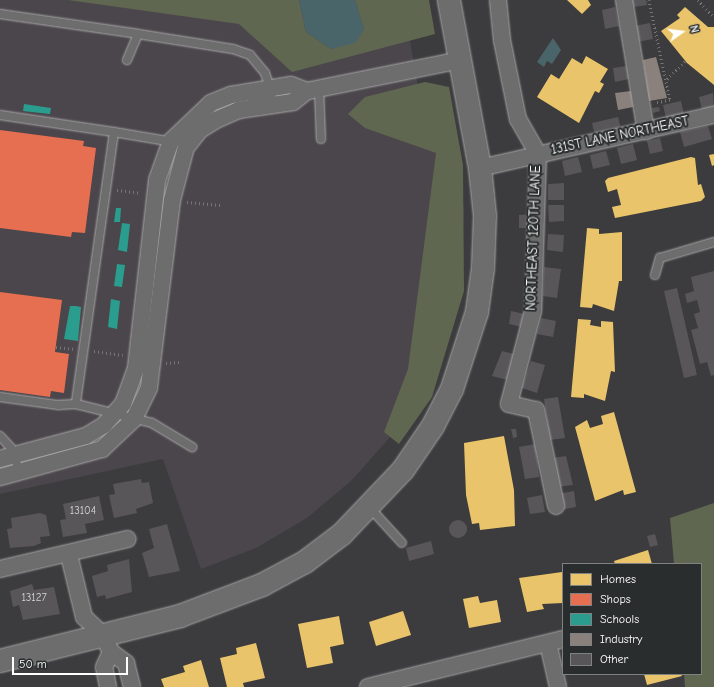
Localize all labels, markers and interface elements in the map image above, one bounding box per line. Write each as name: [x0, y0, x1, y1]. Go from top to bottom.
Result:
north arrow: [662, 12, 702, 52]
text: N: [687, 24, 701, 34]
street label: 131ST LANE NORTHEAST: [550, 114, 690, 158]
street label: NORTHEAST 120TH LANE: [524, 165, 544, 311]
house number: 13104: [70, 504, 96, 518]
legend: [562, 563, 702, 675]
text: Homes: [600, 572, 636, 586]
house number: 13127: [21, 591, 47, 605]
text: Shops: [600, 592, 631, 606]
text: Schools: [600, 612, 639, 626]
text: Industry: [600, 632, 642, 646]
scale bar: [14, 649, 130, 675]
text: Other: [600, 652, 628, 666]
text: 50 m: [19, 657, 47, 671]

